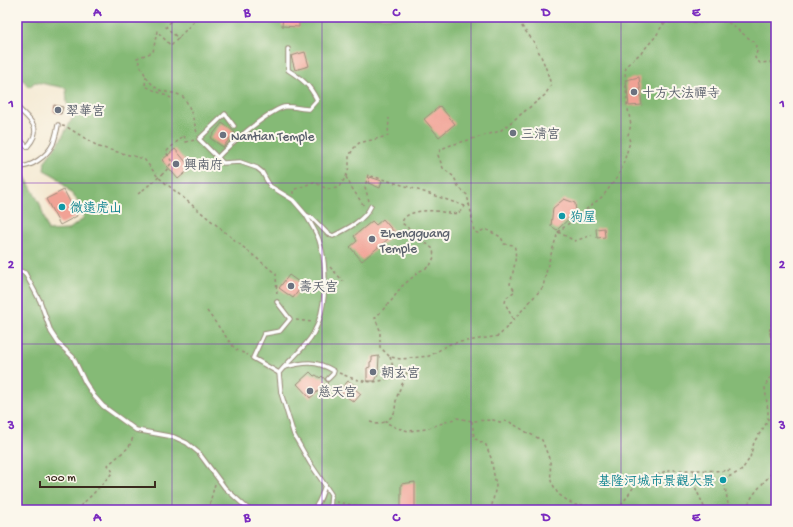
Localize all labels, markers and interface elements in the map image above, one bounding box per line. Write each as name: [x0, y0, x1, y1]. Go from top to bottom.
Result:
text: A: [92, 6, 102, 21]
text: B: [243, 6, 252, 21]
text: C: [391, 6, 401, 21]
text: D: [541, 6, 551, 21]
text: E: [692, 6, 701, 21]
place label: 十方大法禪寺: [642, 86, 720, 102]
marker: 十方大法禪寺: [629, 87, 639, 97]
text: 1: [7, 97, 14, 112]
text: 1: [778, 97, 785, 112]
place label: 翠華宮: [66, 104, 105, 120]
marker: 翠華宮: [53, 105, 63, 115]
place label: 三清宮: [521, 127, 560, 143]
marker: 三清宮: [508, 128, 518, 138]
marker: Nantian Temple: [218, 130, 228, 140]
place label: Nantian Temple: [231, 130, 315, 145]
place label: 興南府: [184, 158, 223, 174]
marker: 興南府: [171, 159, 181, 169]
place label: 微遠虎山: [70, 201, 122, 217]
marker: 微遠虎山: [57, 202, 67, 212]
place label: 狗屋: [570, 210, 596, 226]
marker: 狗屋: [557, 211, 567, 221]
place label: Zhengguang Temple: [379, 227, 450, 257]
marker: Zhengguang Temple: [367, 234, 377, 244]
text: 2: [8, 258, 15, 273]
text: 2: [779, 258, 786, 273]
place label: 壽天宮: [299, 280, 338, 296]
marker: 壽天宮: [286, 281, 296, 291]
place label: 朝玄宮: [381, 366, 420, 382]
marker: 朝玄宮: [368, 367, 378, 377]
place label: 慈天宮: [318, 385, 357, 401]
marker: 慈天宮: [305, 386, 315, 396]
text: 3: [7, 419, 15, 434]
text: 3: [778, 419, 786, 434]
scale bar: [40, 463, 155, 489]
text: 100 m: [45, 472, 76, 486]
place label: 基隆河城市景觀大景: [598, 474, 715, 490]
marker: 基隆河城市景觀大景: [718, 475, 728, 485]
text: A: [92, 511, 102, 526]
text: B: [243, 511, 252, 526]
text: C: [391, 511, 401, 526]
text: D: [541, 511, 551, 526]
text: E: [692, 511, 701, 526]

